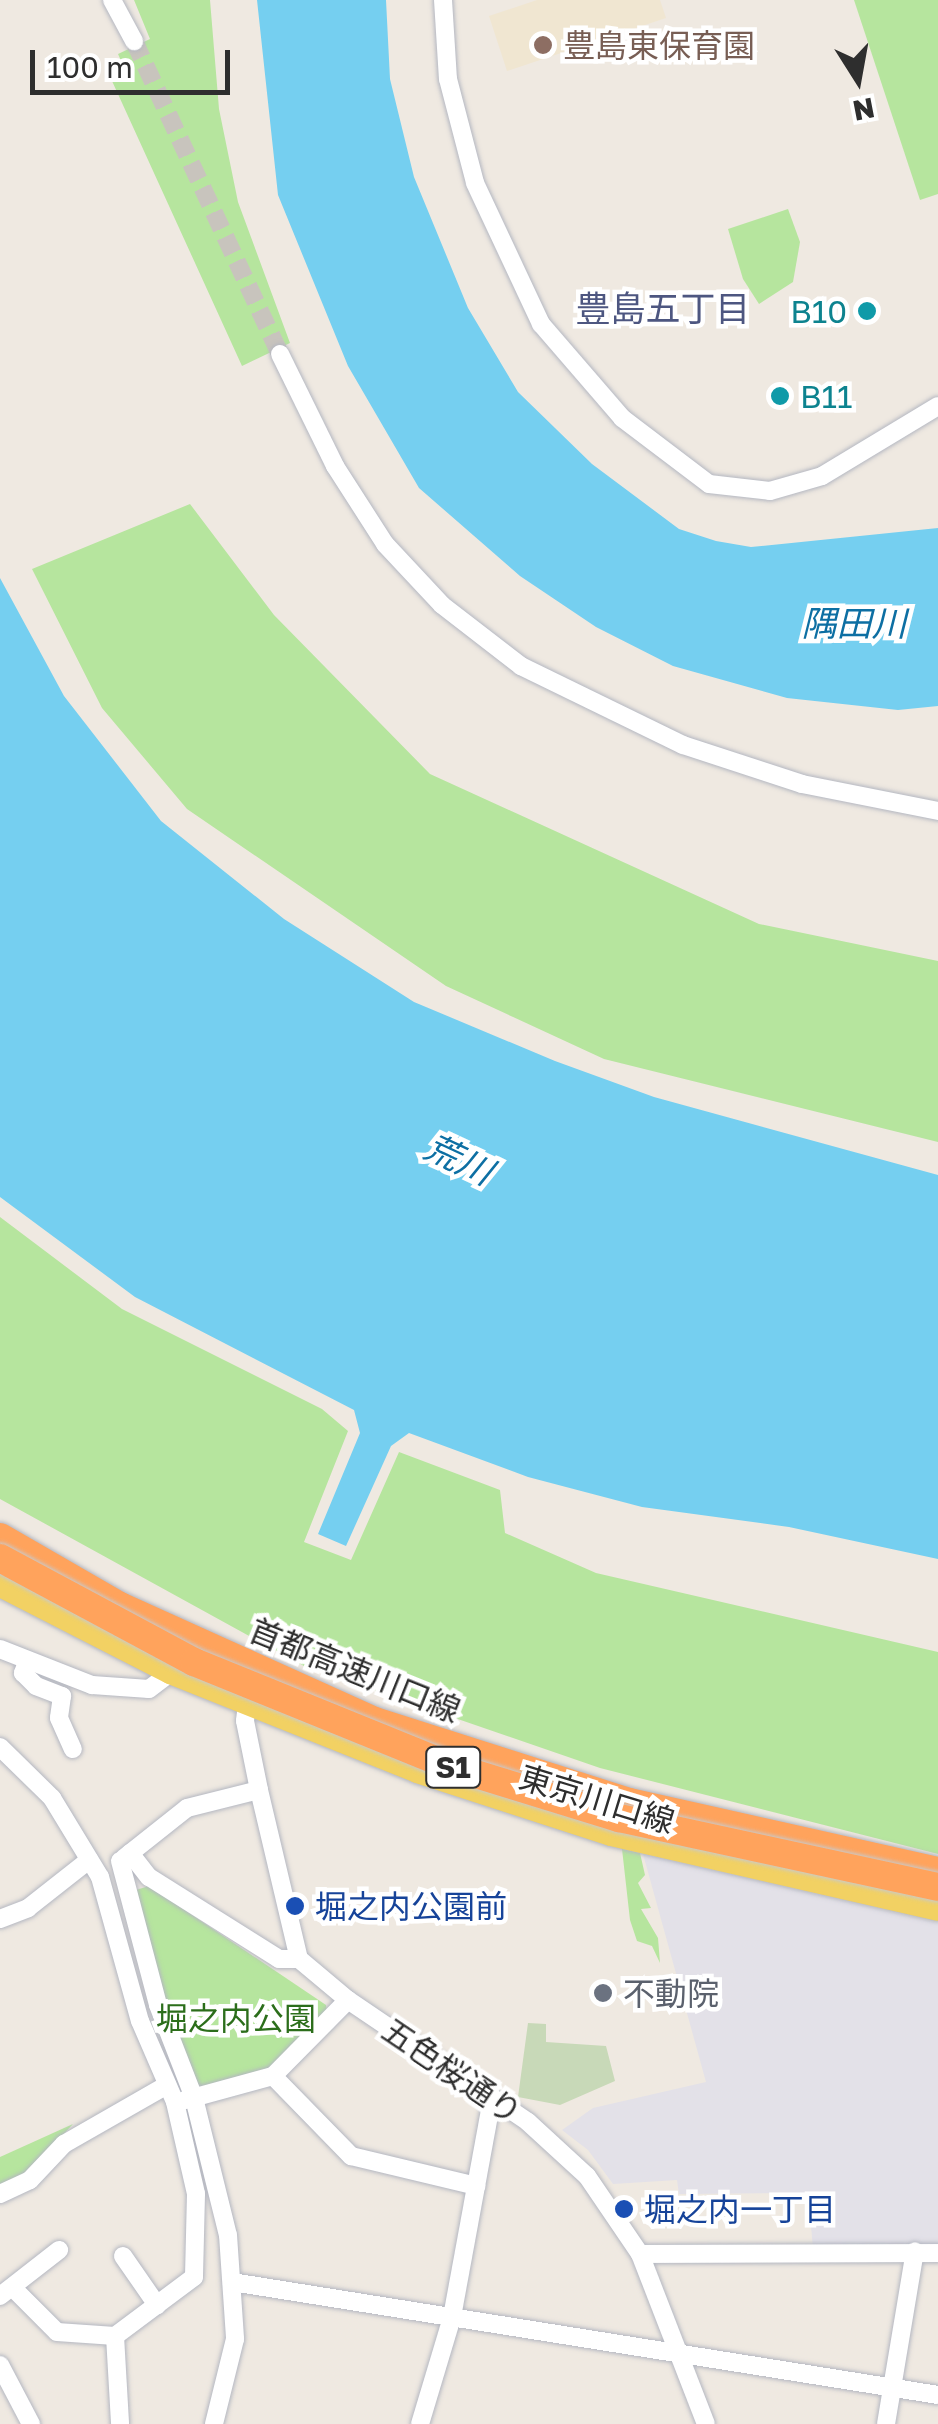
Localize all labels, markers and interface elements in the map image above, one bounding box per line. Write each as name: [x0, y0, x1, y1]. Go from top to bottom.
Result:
place label: 豊島東保育園: [563, 26, 755, 64]
scale bar: [35, 30, 235, 92]
north arrow: [808, 30, 908, 130]
marker: 豊島東保育園: [532, 34, 554, 56]
text: 100 m: [47, 49, 133, 85]
text: N: [850, 92, 877, 128]
district label: 豊島五丁目: [576, 287, 750, 329]
place label: B10: [790, 292, 847, 330]
marker: B10: [856, 300, 878, 322]
place label: B11: [800, 377, 852, 415]
marker: B11: [769, 385, 791, 407]
water label: 隅田川: [802, 602, 906, 644]
water label: 荒川: [418, 1125, 500, 1193]
street label: 首都高速川口線: [244, 1610, 466, 1730]
road number: S1: [423, 1742, 483, 1792]
street label: 東京川口線: [515, 1757, 679, 1841]
place label: 堀之内公園前: [315, 1887, 507, 1925]
marker: 堀之内公園前: [284, 1895, 306, 1917]
place label: 不動院: [623, 1974, 719, 2012]
marker: 不動院: [592, 1982, 614, 2004]
park label: 堀之内公園: [156, 1999, 316, 2037]
street label: 五色桜通り: [375, 2010, 529, 2132]
place label: 堀之内一丁目: [644, 2190, 836, 2228]
marker: 堀之内一丁目: [613, 2198, 635, 2220]

